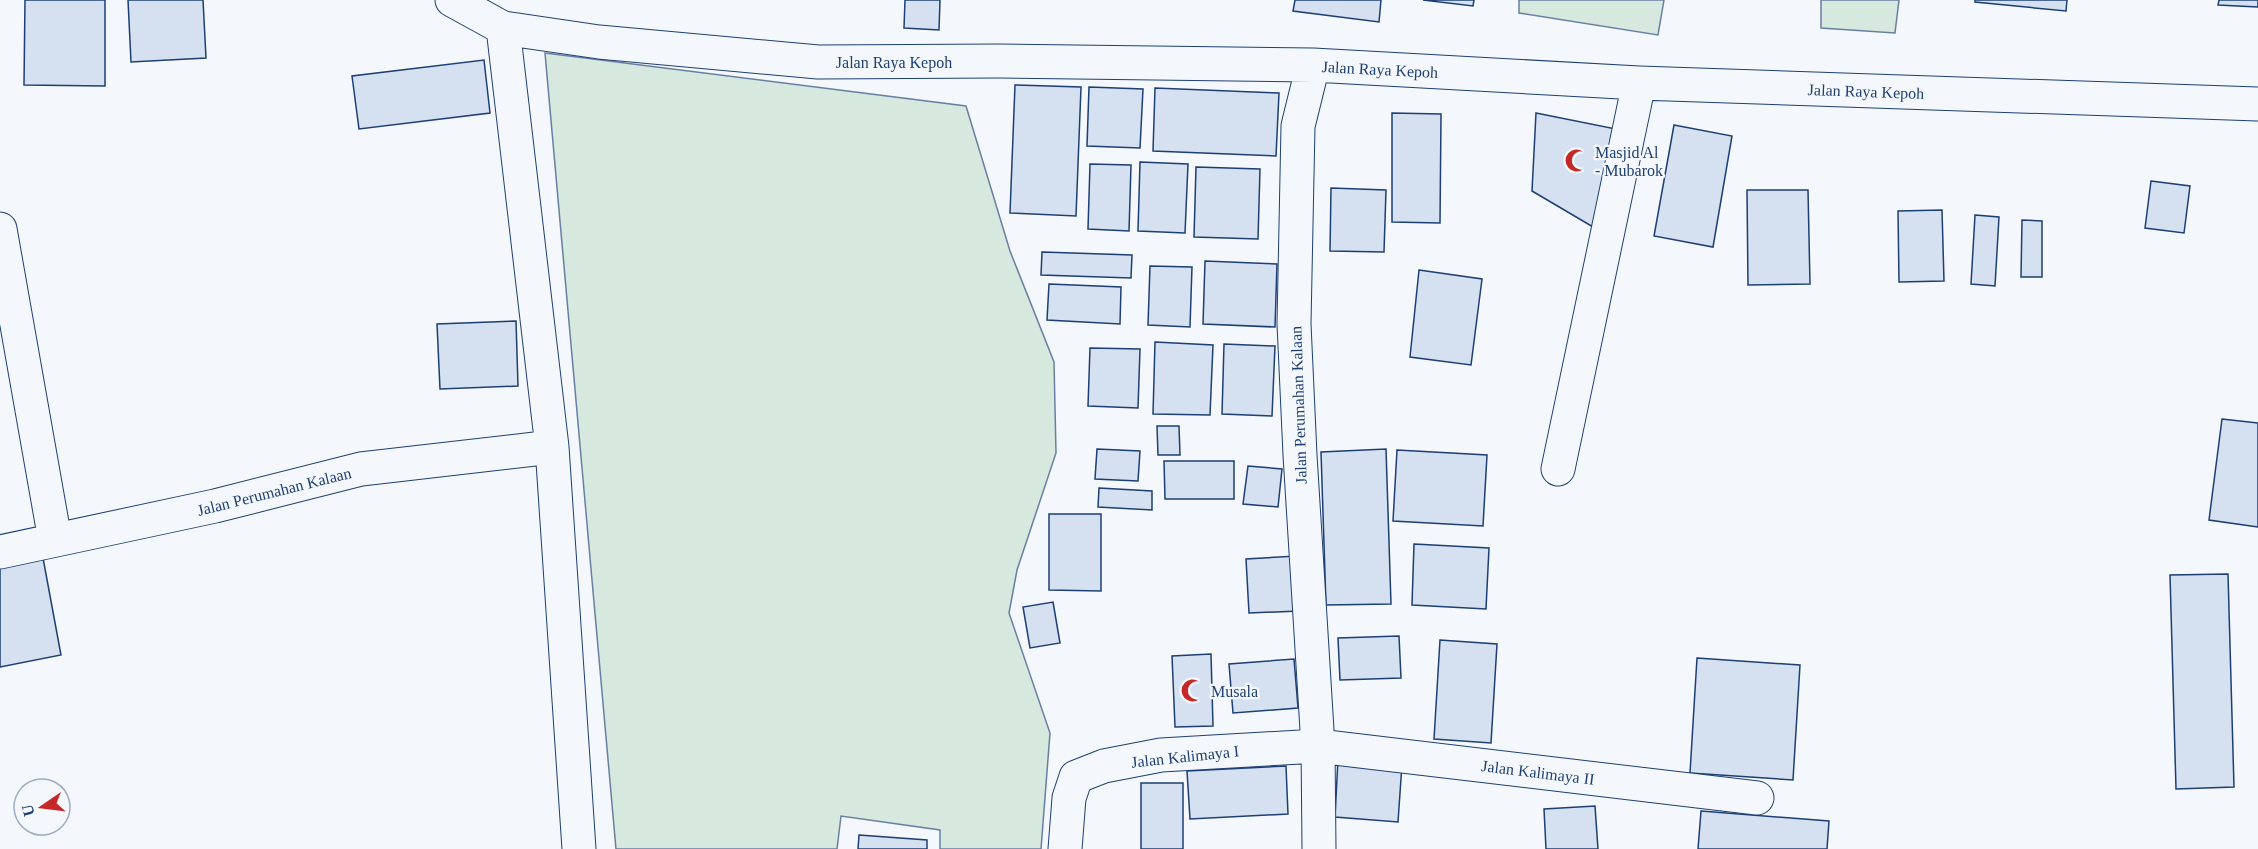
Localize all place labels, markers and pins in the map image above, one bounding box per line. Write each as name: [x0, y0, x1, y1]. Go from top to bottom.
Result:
place label: Masjid Al - Mubarok: [1595, 144, 1663, 179]
mosque icon: Masjid Al - Mubarok: [1564, 148, 1590, 174]
mosque icon: Musala: [1180, 678, 1206, 704]
place label: Musala: [1211, 683, 1258, 700]

